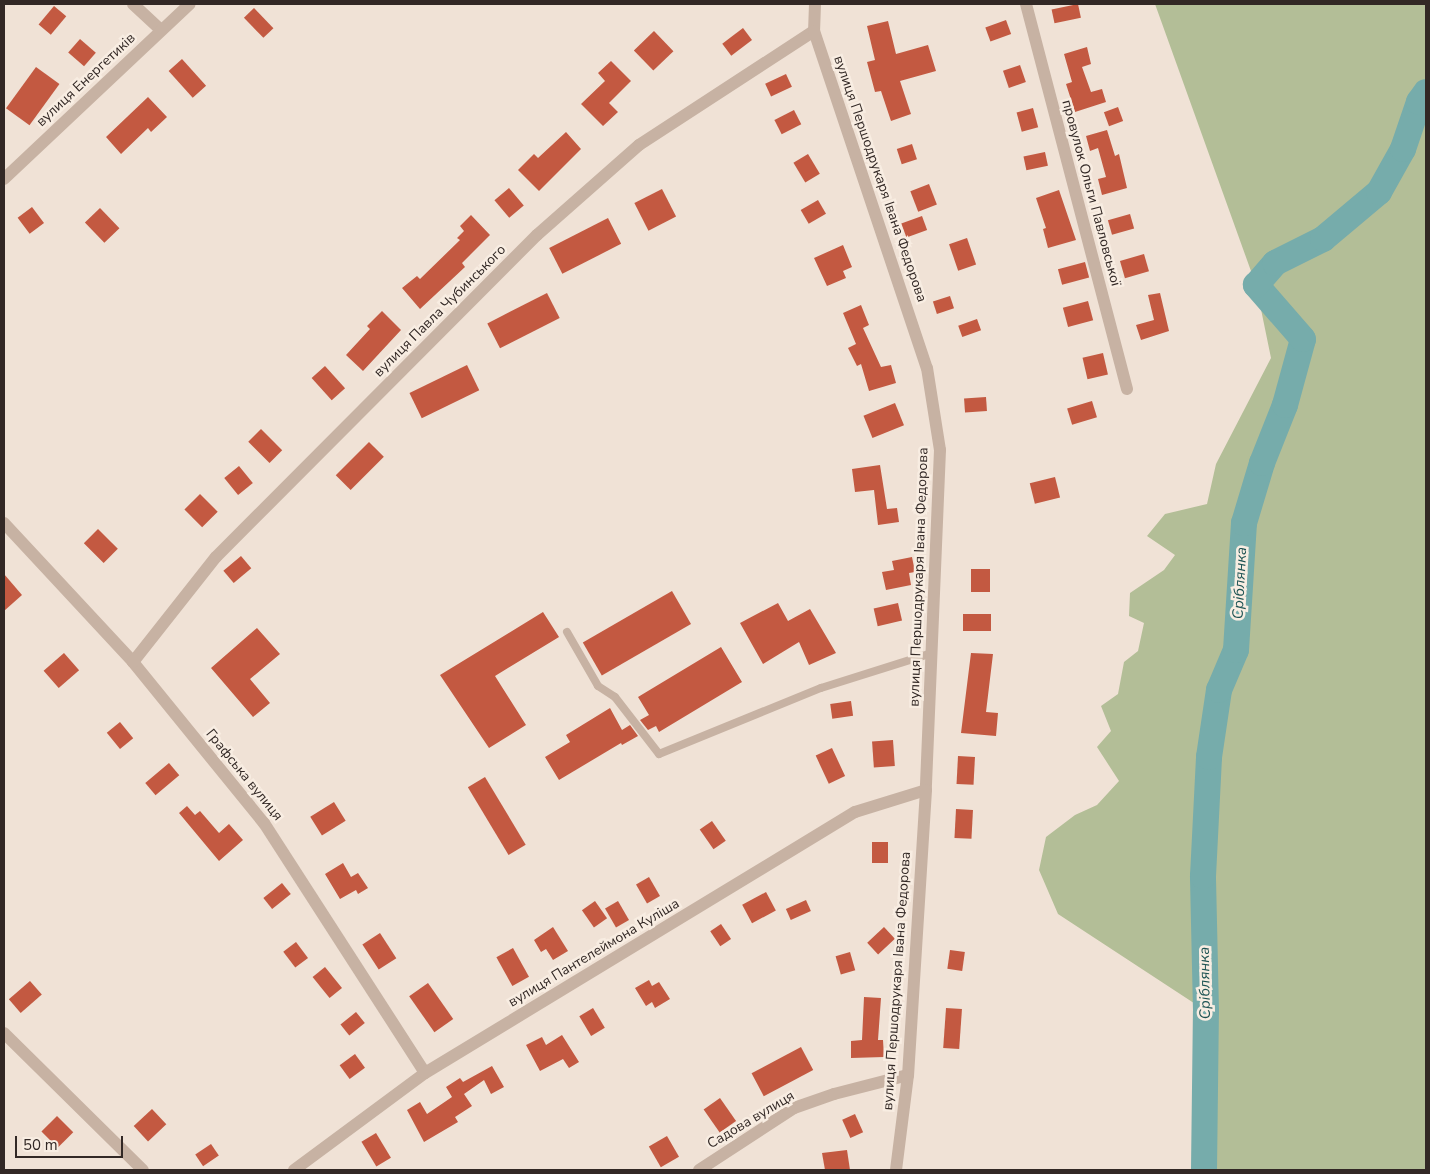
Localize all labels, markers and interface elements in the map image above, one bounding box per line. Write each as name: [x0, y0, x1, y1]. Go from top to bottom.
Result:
street label: вулиця Енергетиків: [33, 30, 139, 130]
street label: вулиця Першодрукаря Івана Федорова: [830, 54, 930, 304]
street label: провулок Ольги Павловської: [1058, 98, 1124, 288]
street label: вулиця Павла Чубинського: [370, 241, 510, 381]
street label: вулиця Першодрукаря Івана Федорова: [906, 447, 932, 707]
water label: Сріблянка: [1229, 546, 1251, 620]
street label: Графська вулиця: [202, 726, 286, 824]
street label: вулиця Першодрукаря Івана Федорова: [880, 851, 914, 1111]
street label: вулиця Пантелеймона Куліша: [505, 895, 683, 1011]
water label: Сріблянка: [1195, 947, 1215, 1019]
street label: Садова вулиця: [704, 1087, 798, 1153]
scale bar: [18, 1126, 125, 1158]
text: 50 m: [23, 1135, 58, 1155]

